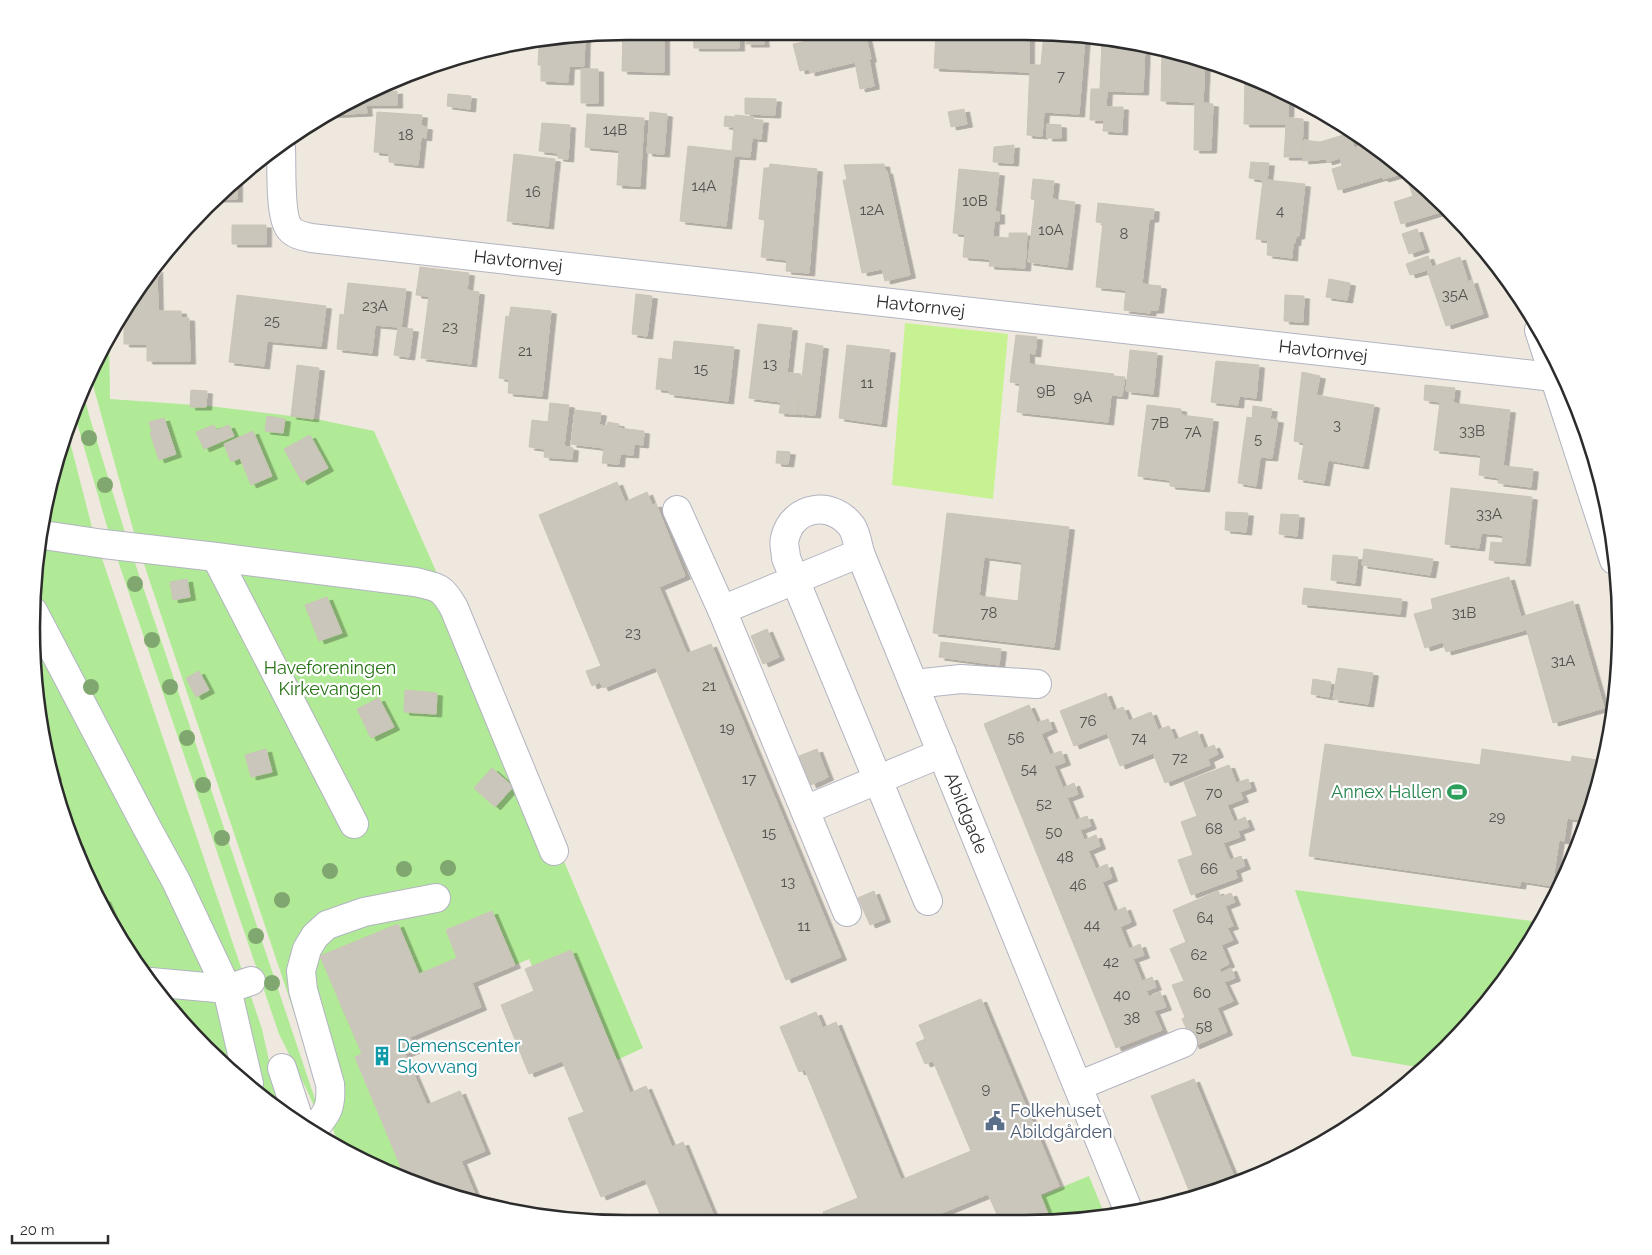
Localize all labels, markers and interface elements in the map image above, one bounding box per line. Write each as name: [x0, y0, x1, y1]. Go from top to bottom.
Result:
house number: 7: [1057, 67, 1065, 85]
house number: 14B: [603, 121, 627, 139]
house number: 18: [398, 126, 414, 144]
house number: 14A: [692, 177, 716, 195]
house number: 16: [525, 183, 541, 201]
house number: 10B: [962, 192, 988, 210]
house number: 12A: [860, 201, 884, 219]
house number: 4: [1276, 202, 1284, 220]
house number: 10A: [1038, 221, 1064, 239]
house number: 8: [1120, 225, 1129, 243]
street label: Havtornvej: [472, 245, 564, 276]
house number: 35A: [1442, 286, 1468, 304]
street label: Havtornvej: [875, 290, 966, 321]
house number: 23A: [362, 297, 388, 315]
house number: 25: [264, 312, 280, 330]
house number: 23: [442, 318, 458, 336]
street label: Havtornvej: [1277, 335, 1369, 366]
house number: 21: [518, 342, 533, 360]
house number: 13: [763, 355, 777, 373]
house number: 15: [694, 360, 708, 378]
house number: 11: [861, 374, 874, 392]
house number: 9B: [1037, 382, 1055, 400]
house number: 9A: [1074, 388, 1092, 406]
house number: 7B: [1151, 414, 1169, 432]
house number: 3: [1333, 416, 1341, 434]
house number: 33B: [1459, 422, 1485, 440]
house number: 7A: [1184, 423, 1202, 441]
house number: 5: [1254, 430, 1262, 448]
house number: 33A: [1476, 505, 1502, 523]
house number: 78: [981, 604, 998, 622]
house number: 31B: [1452, 604, 1476, 622]
house number: 23: [625, 624, 641, 642]
house number: 31A: [1551, 652, 1575, 670]
park label: Haveforeningen Kirkevangen: [264, 657, 396, 699]
house number: 21: [702, 677, 717, 695]
house number: 76: [1079, 712, 1097, 730]
house number: 19: [719, 719, 735, 737]
house number: 56: [1007, 729, 1025, 747]
house number: 74: [1131, 729, 1147, 747]
house number: 72: [1172, 749, 1188, 767]
house number: 54: [1021, 760, 1037, 778]
street label: Abildgade: [941, 769, 993, 857]
house number: 17: [742, 770, 756, 788]
place label: Annex Hallen: [1331, 781, 1442, 802]
sports icon: Annex Hallen: [1446, 781, 1468, 803]
house number: 70: [1205, 784, 1223, 802]
house number: 52: [1036, 795, 1052, 813]
house number: 29: [1489, 808, 1506, 826]
house number: 68: [1205, 820, 1223, 838]
house number: 50: [1045, 823, 1063, 841]
house number: 15: [762, 824, 776, 842]
house number: 48: [1056, 848, 1074, 866]
house number: 66: [1200, 860, 1218, 878]
house number: 13: [781, 873, 795, 891]
house number: 46: [1069, 876, 1087, 894]
house number: 64: [1196, 909, 1214, 927]
house number: 44: [1084, 916, 1100, 934]
house number: 11: [798, 917, 811, 935]
house number: 62: [1191, 946, 1208, 964]
house number: 42: [1103, 953, 1119, 971]
house number: 60: [1193, 984, 1211, 1002]
house number: 40: [1113, 986, 1131, 1004]
house number: 38: [1124, 1009, 1141, 1027]
house number: 58: [1195, 1018, 1213, 1036]
place label: Demenscenter Skovvang: [397, 1035, 521, 1077]
building icon: Demenscenter Skovvang: [371, 1045, 393, 1067]
house number: 9: [982, 1080, 991, 1098]
place label: Folkehuset Abildgården: [1010, 1100, 1113, 1142]
public building icon: Folkehuset Abildgården: [984, 1110, 1006, 1132]
scale bar: [12, 1212, 109, 1244]
text: 20 m: [20, 1221, 55, 1239]

